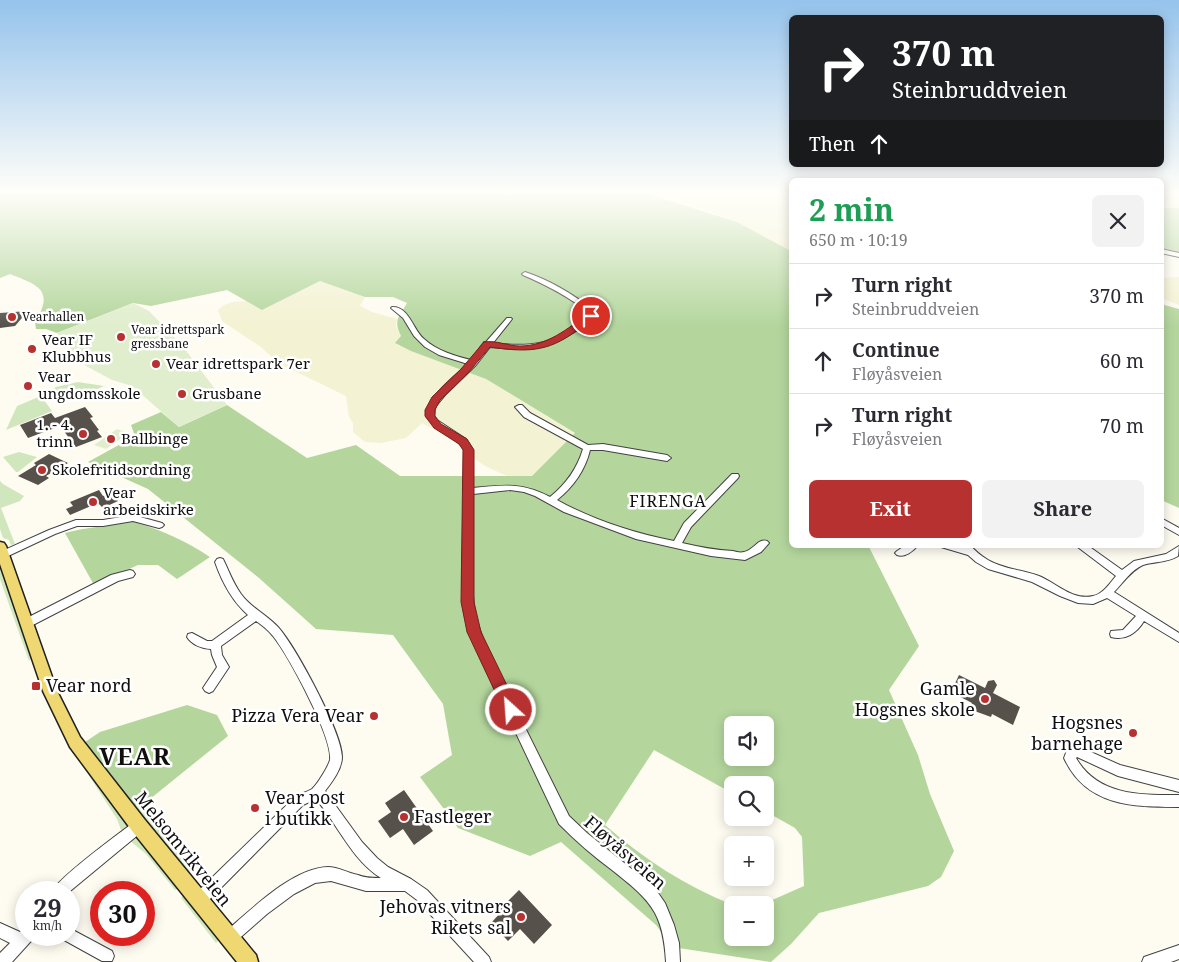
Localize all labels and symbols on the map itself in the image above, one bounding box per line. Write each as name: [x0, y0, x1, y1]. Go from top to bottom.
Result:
pin: [570, 295, 612, 337]
place label: Vearhallen: [22, 308, 84, 325]
marker: Vearhallen: [6, 311, 18, 323]
place label: Vear idrettspark gressbane: [131, 321, 225, 352]
place label: Vear IF Klubbhus: [42, 329, 111, 366]
marker: Vear idrettspark gressbane: [115, 331, 127, 343]
marker: Vear IF Klubbhus: [26, 343, 38, 355]
place label: Vear idrettspark 7er: [166, 353, 310, 373]
marker: Vear idrettspark 7er: [150, 358, 162, 370]
place label: Vear ungdomsskole: [38, 366, 141, 403]
marker: Vear ungdomsskole: [22, 380, 34, 392]
place label: Grusbane: [192, 383, 261, 403]
marker: Grusbane: [176, 388, 188, 400]
place label: 1. - 4. trinn: [36, 414, 73, 451]
marker: 1. - 4. trinn: [77, 428, 89, 440]
place label: Ballbinge: [121, 428, 188, 448]
marker: Ballbinge: [105, 433, 117, 445]
place label: Skolefritidsordning: [52, 459, 191, 479]
marker: Skolefritidsordning: [36, 464, 48, 476]
place label: Vear arbeidskirke: [103, 482, 194, 519]
district label: FIRENGA: [629, 490, 707, 512]
marker: Vear arbeidskirke: [87, 496, 99, 508]
place label: Vear nord: [46, 673, 132, 697]
place label: Gamle Hogsnes skole: [855, 676, 975, 721]
marker: Vear nord: [30, 680, 42, 692]
position arrow: [484, 683, 536, 735]
marker: Gamle Hogsnes skole: [979, 693, 991, 705]
place label: Pizza Vera Vear: [231, 703, 365, 727]
marker: Pizza Vera Vear: [368, 710, 380, 722]
place label: Hogsnes barnehage: [1031, 710, 1123, 755]
marker: Hogsnes barnehage: [1127, 727, 1139, 739]
district label: VEAR: [99, 739, 171, 772]
place label: Vear post i butikk: [265, 785, 345, 830]
street label: Melsomvikveien: [130, 786, 238, 911]
marker: Vear post i butikk: [249, 802, 261, 814]
place label: Fastleger: [414, 804, 492, 828]
street label: Fløyåsveien: [579, 810, 672, 895]
marker: Fastleger: [398, 811, 410, 823]
speed limit sign: 30: [90, 881, 155, 946]
place label: Jehovas vitners Rikets sal: [378, 894, 511, 939]
marker: Jehovas vitners Rikets sal: [515, 911, 527, 923]

